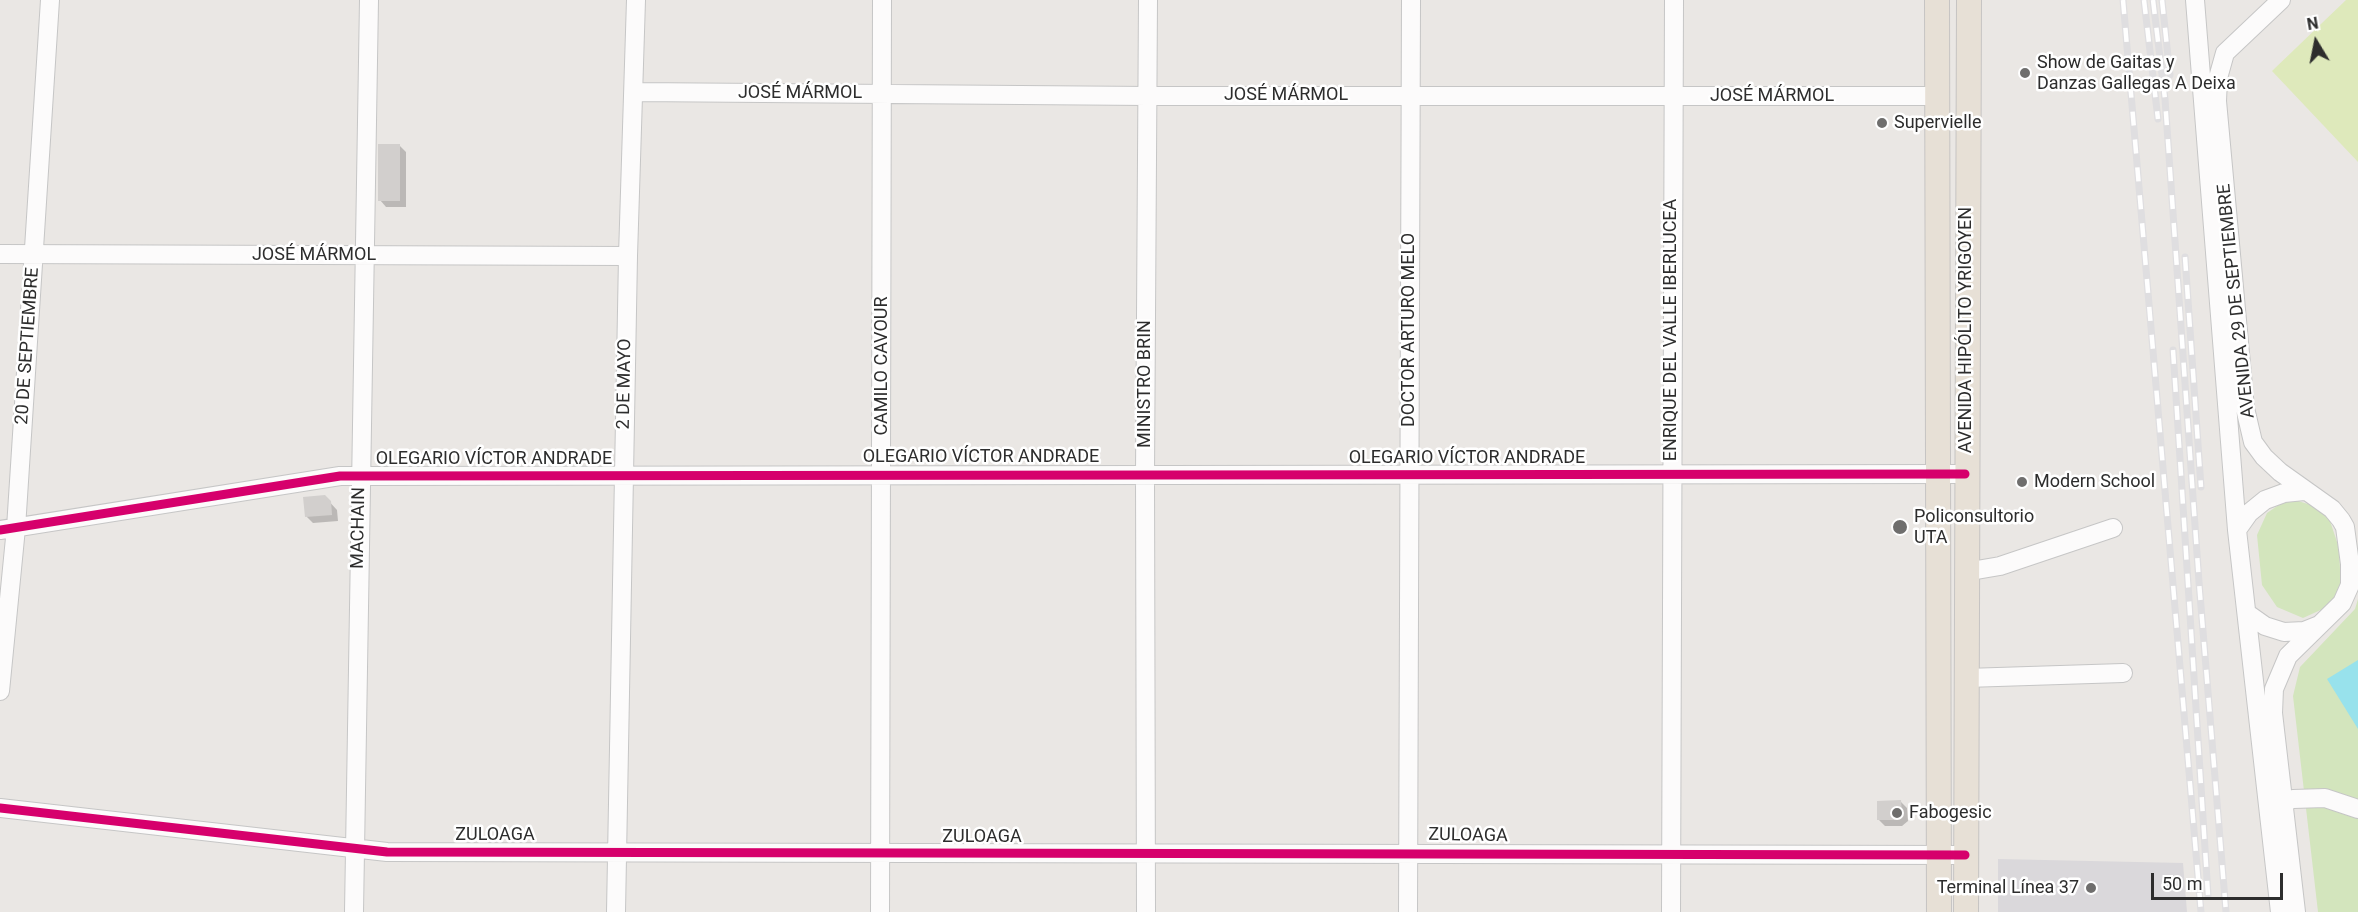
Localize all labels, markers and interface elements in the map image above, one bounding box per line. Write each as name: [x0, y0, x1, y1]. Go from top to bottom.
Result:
north arrow: [2286, 12, 2346, 72]
text: N: [2306, 13, 2320, 34]
place label: Show de Gaitas y Danzas Gallegas A Deixa: [2037, 52, 2236, 94]
marker: Show de Gaitas y Danzas Gallegas A Deixa: [2018, 66, 2032, 80]
street label: JOSÉ MÁRMOL: [738, 82, 862, 104]
street label: JOSÉ MÁRMOL: [1224, 84, 1348, 106]
street label: JOSÉ MÁRMOL: [1710, 85, 1834, 107]
place label: Supervielle: [1894, 112, 1981, 134]
marker: Supervielle: [1875, 116, 1889, 130]
street label: AVENIDA 29 DE SEPTIEMBRE: [2214, 183, 2260, 419]
street label: ENRIQUE DEL VALLE IBERLUCEA: [1660, 199, 1682, 461]
street label: AVENIDA HIPÓLITO YRIGOYEN: [1955, 207, 1977, 453]
street label: DOCTOR ARTURO MELO: [1398, 233, 1420, 427]
street label: JOSÉ MÁRMOL: [252, 244, 376, 266]
street label: 20 DE SEPTIEMBRE: [12, 267, 44, 425]
street label: CAMILO CAVOUR: [871, 296, 893, 436]
street label: MINISTRO BRIN: [1134, 320, 1156, 448]
street label: 2 DE MAYO: [613, 338, 637, 430]
street label: OLEGARIO VÍCTOR ANDRADE: [863, 446, 1099, 468]
street label: OLEGARIO VÍCTOR ANDRADE: [1349, 447, 1585, 469]
street label: OLEGARIO VÍCTOR ANDRADE: [376, 448, 612, 470]
place label: Modern School: [2034, 471, 2155, 493]
marker: Modern School: [2015, 475, 2029, 489]
street label: MACHAIN: [347, 487, 371, 569]
place label: Policonsultorio UTA: [1914, 506, 2034, 548]
marker: Policonsultorio UTA: [1891, 518, 1909, 536]
place label: Fabogesic: [1909, 802, 1992, 824]
marker: Fabogesic: [1890, 806, 1904, 820]
street label: ZULOAGA: [455, 824, 535, 846]
street label: ZULOAGA: [1428, 825, 1508, 847]
street label: ZULOAGA: [942, 826, 1022, 848]
scale bar: [2154, 861, 2286, 899]
text: 50 m: [2162, 873, 2202, 894]
place label: Terminal Línea 37: [1937, 877, 2079, 899]
marker: Terminal Línea 37: [2084, 881, 2098, 895]

